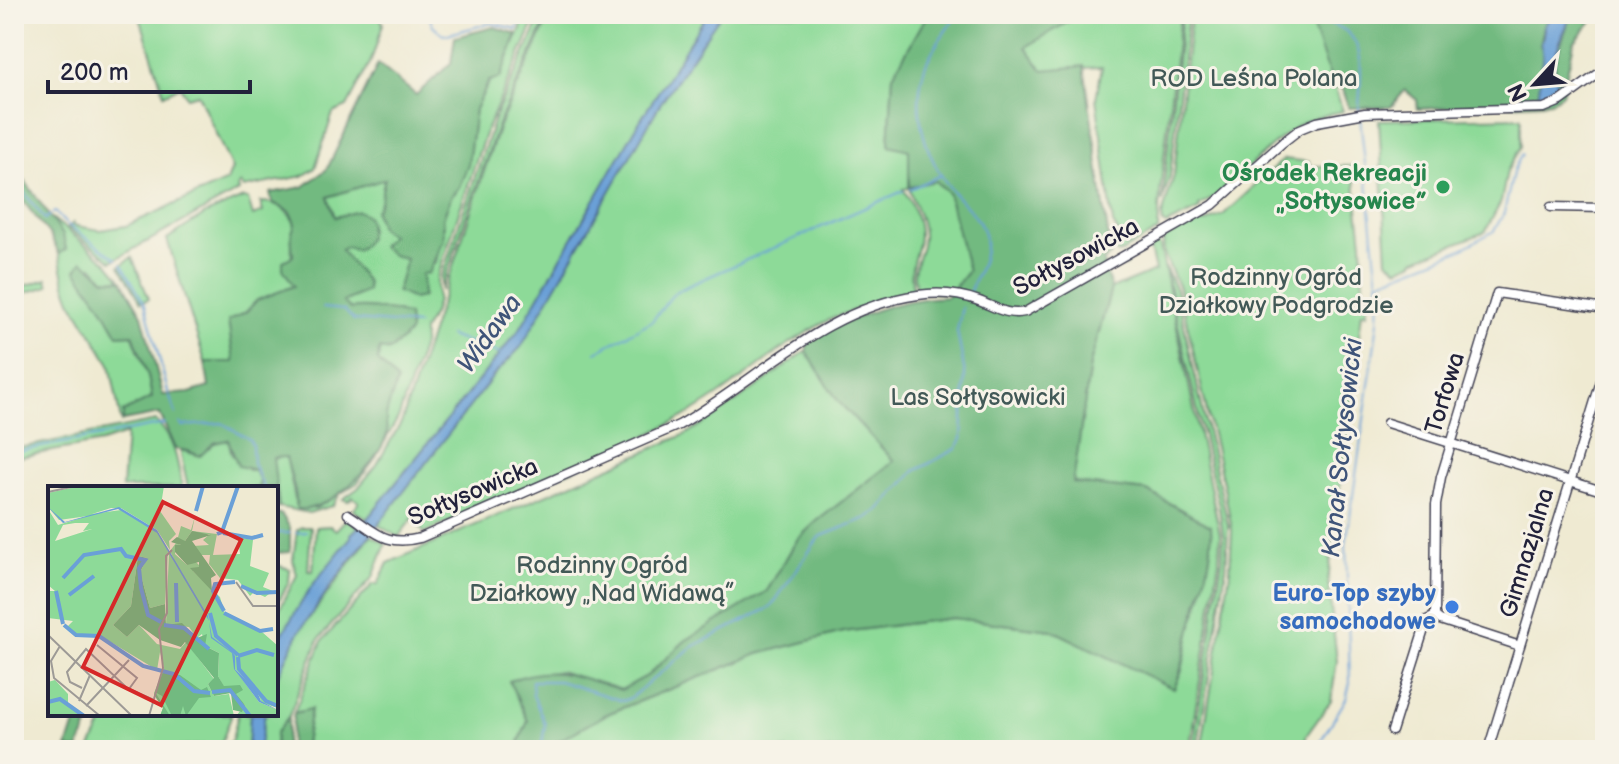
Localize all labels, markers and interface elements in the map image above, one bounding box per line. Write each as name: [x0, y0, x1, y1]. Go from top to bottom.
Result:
scale bar: [48, 44, 250, 94]
north arrow: [1495, 44, 1575, 124]
text: 200 m: [60, 58, 129, 87]
park label: ROD Leśna Polana: [1150, 64, 1358, 93]
text: N: [1503, 79, 1534, 105]
place label: Ośrodek Rekreacji „Sołtysowice”: [1222, 159, 1427, 216]
marker: Ośrodek Rekreacji „Sołtysowice”: [1434, 178, 1452, 196]
street label: Sołtysowicka: [1008, 212, 1144, 302]
park label: Rodzinny Ogród Działkowy Podgrodzie: [1159, 263, 1393, 320]
water label: Widawa: [451, 289, 529, 379]
water label: Kanał Sołtysowicki: [1316, 336, 1370, 559]
street label: Torfowa: [1419, 349, 1471, 437]
park label: Las Sołtysowicki: [890, 383, 1066, 412]
street label: Sołtysowicka: [404, 452, 542, 532]
street label: Gimnazjalna: [1494, 485, 1560, 621]
inset map: [48, 486, 278, 716]
park label: Rodzinny Ogród Działkowy „Nad Widawą”: [469, 551, 735, 608]
place label: Euro-Top szyby samochodowe: [1273, 579, 1436, 636]
marker: Euro-Top szyby samochodowe: [1443, 598, 1461, 616]

